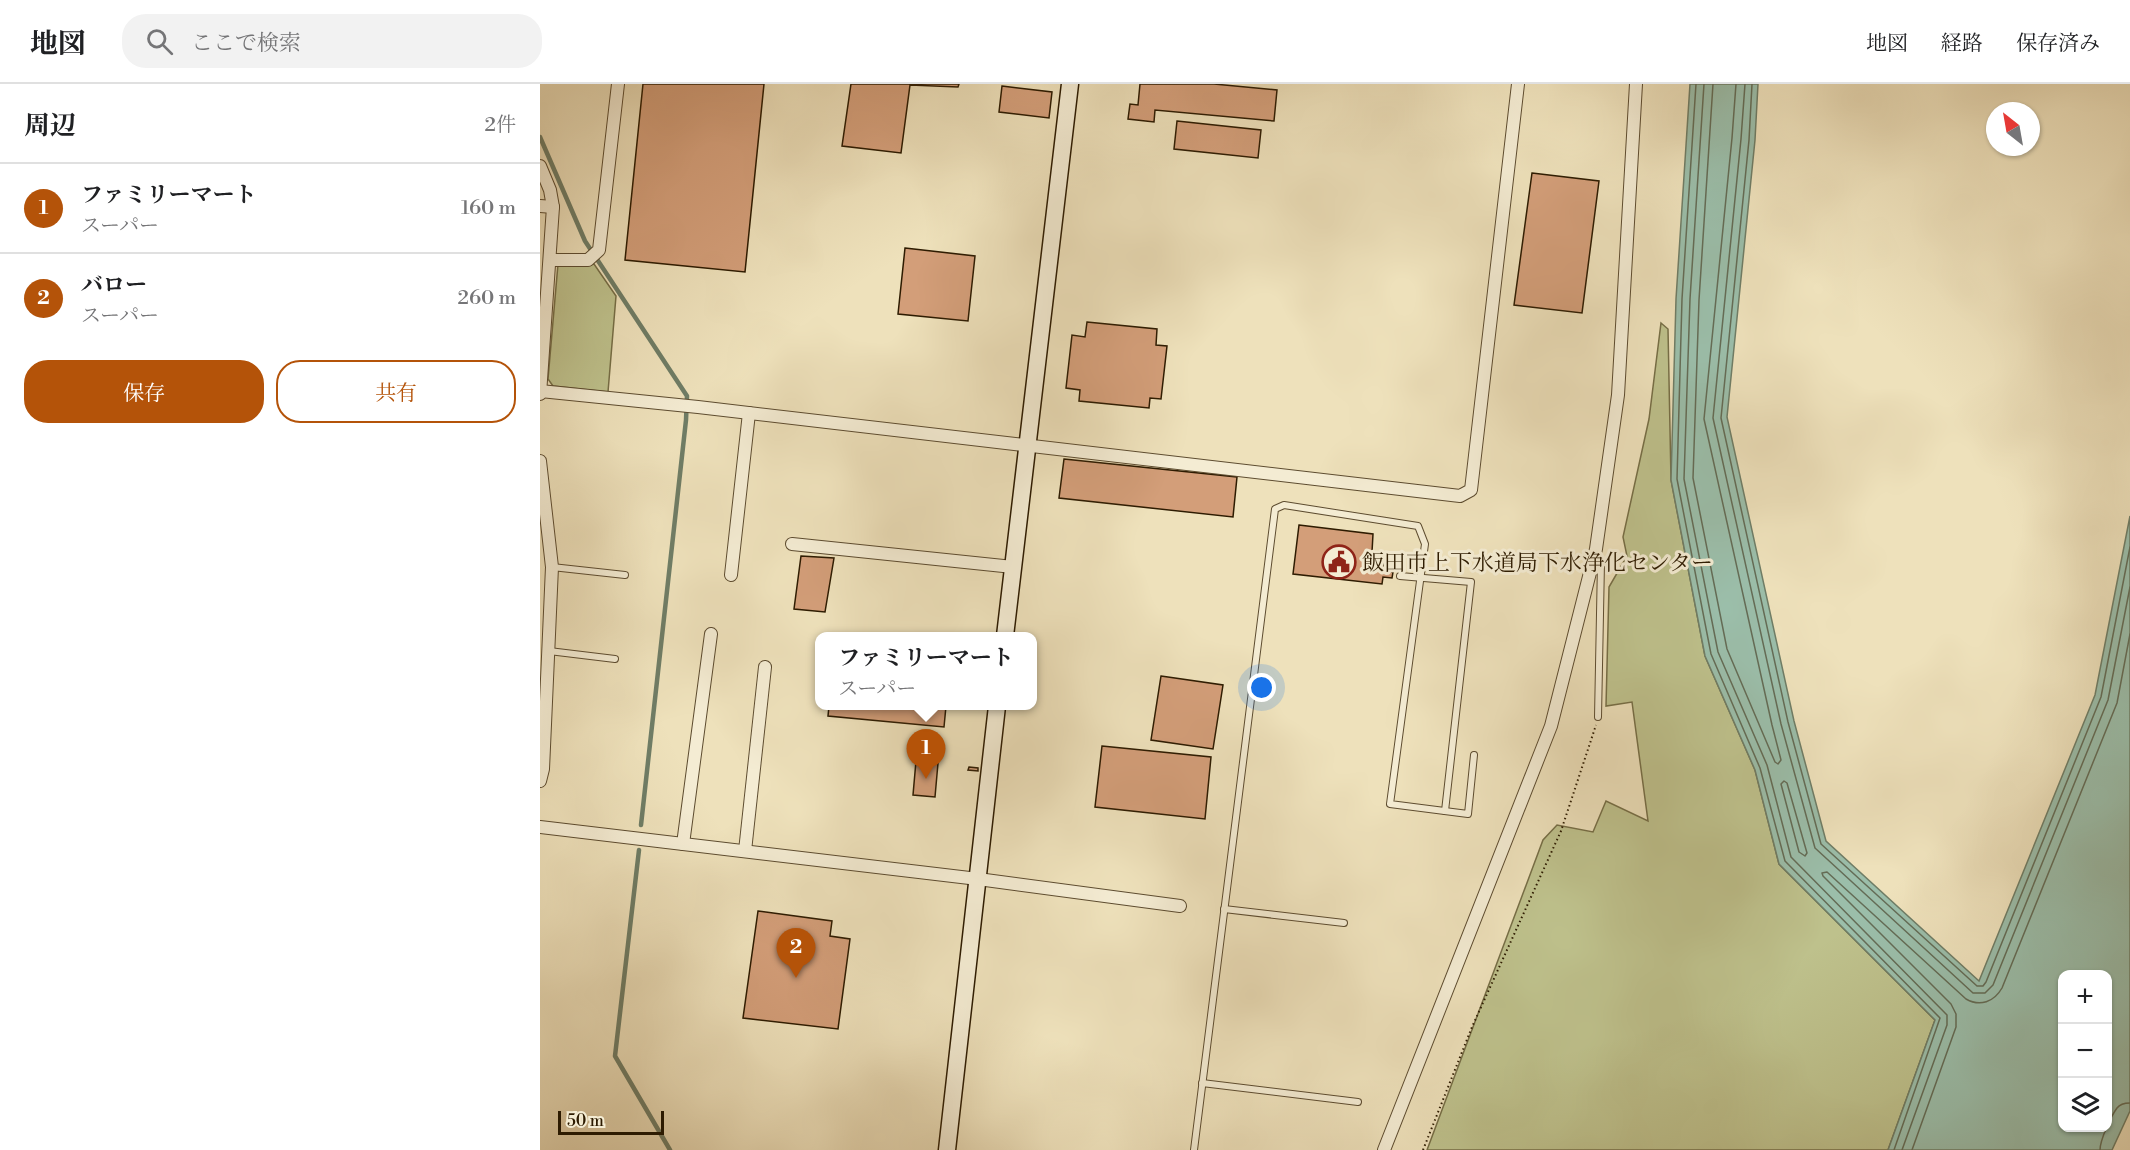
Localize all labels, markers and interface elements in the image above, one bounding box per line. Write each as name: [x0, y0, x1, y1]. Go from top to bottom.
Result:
search box: [122, 14, 542, 68]
icon: search: [143, 25, 176, 58]
text: 地図: [30, 27, 86, 62]
text: ここで検索: [191, 30, 301, 57]
text: 地図: [1866, 31, 1908, 57]
text: 経路: [1941, 31, 1983, 57]
text: 保存済み: [2016, 31, 2100, 57]
north arrow: [1986, 102, 2040, 156]
text: 周辺: [24, 110, 76, 142]
text: 2件: [485, 113, 516, 138]
text: ファミリーマート: [81, 182, 257, 209]
text: 1: [39, 196, 48, 221]
text: 160 m: [461, 196, 516, 221]
text: スーパー: [81, 214, 159, 239]
text: バロー: [81, 272, 147, 299]
text: 2: [37, 286, 50, 311]
text: 260 m: [458, 286, 516, 311]
text: スーパー: [81, 304, 159, 329]
button: 保存: [24, 360, 264, 423]
button: 共有: [276, 360, 516, 423]
public building icon: 飯田市上下水道局下水浄化センター: [1321, 544, 1357, 580]
place label: 飯田市上下水道局下水浄化センター: [1362, 550, 1713, 577]
popup: [815, 632, 1037, 710]
text: ファミリーマート: [838, 645, 1014, 672]
your location: [1247, 673, 1276, 702]
text: スーパー: [838, 677, 916, 702]
pin: 1: [906, 730, 946, 779]
pin: 2: [776, 928, 816, 978]
map controls: [2058, 970, 2112, 1132]
button: +: [2058, 970, 2112, 1024]
button: −: [2058, 1024, 2112, 1078]
button: layers: [2058, 1078, 2112, 1132]
scale bar: [558, 1108, 664, 1136]
text: 50 m: [567, 1111, 604, 1131]

